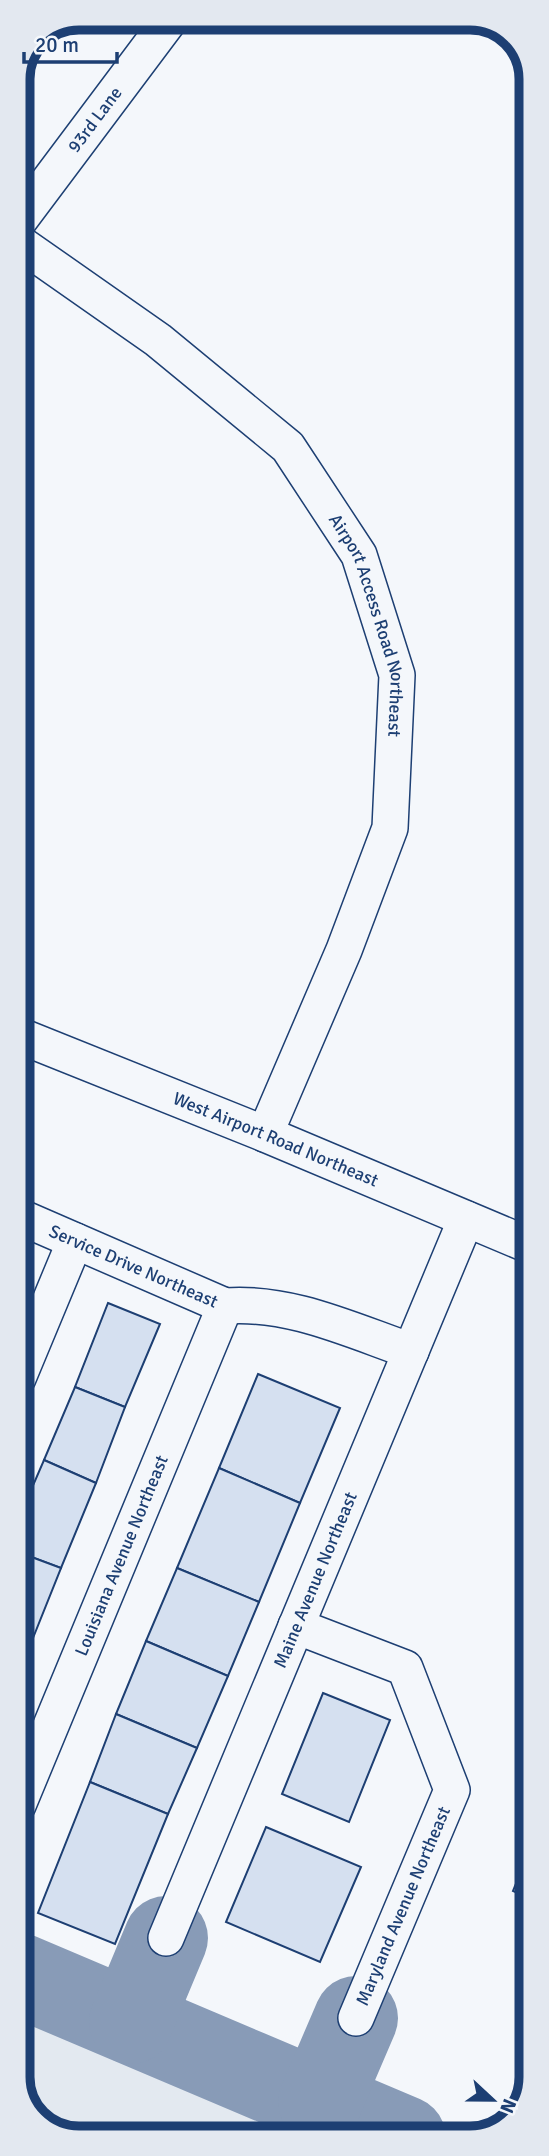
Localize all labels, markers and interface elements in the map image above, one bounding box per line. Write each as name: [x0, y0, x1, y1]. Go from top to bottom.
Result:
scale bar: [24, 21, 117, 65]
text: 20 m: [35, 32, 79, 58]
street label: 93rd Lane: [63, 82, 127, 157]
street label: Airport Access Road Northeast: [324, 510, 408, 737]
street label: West Airport Road Northeast: [170, 1087, 382, 1191]
street label: Service Drive Northeast: [46, 1220, 221, 1313]
street label: Louisiana Avenue Northeast: [70, 1452, 173, 1659]
street label: Maine Avenue Northeast: [269, 1489, 362, 1671]
street label: Maryland Avenue Northeast: [351, 1803, 455, 2009]
north arrow: [458, 2065, 528, 2135]
text: N: [494, 2095, 521, 2117]

